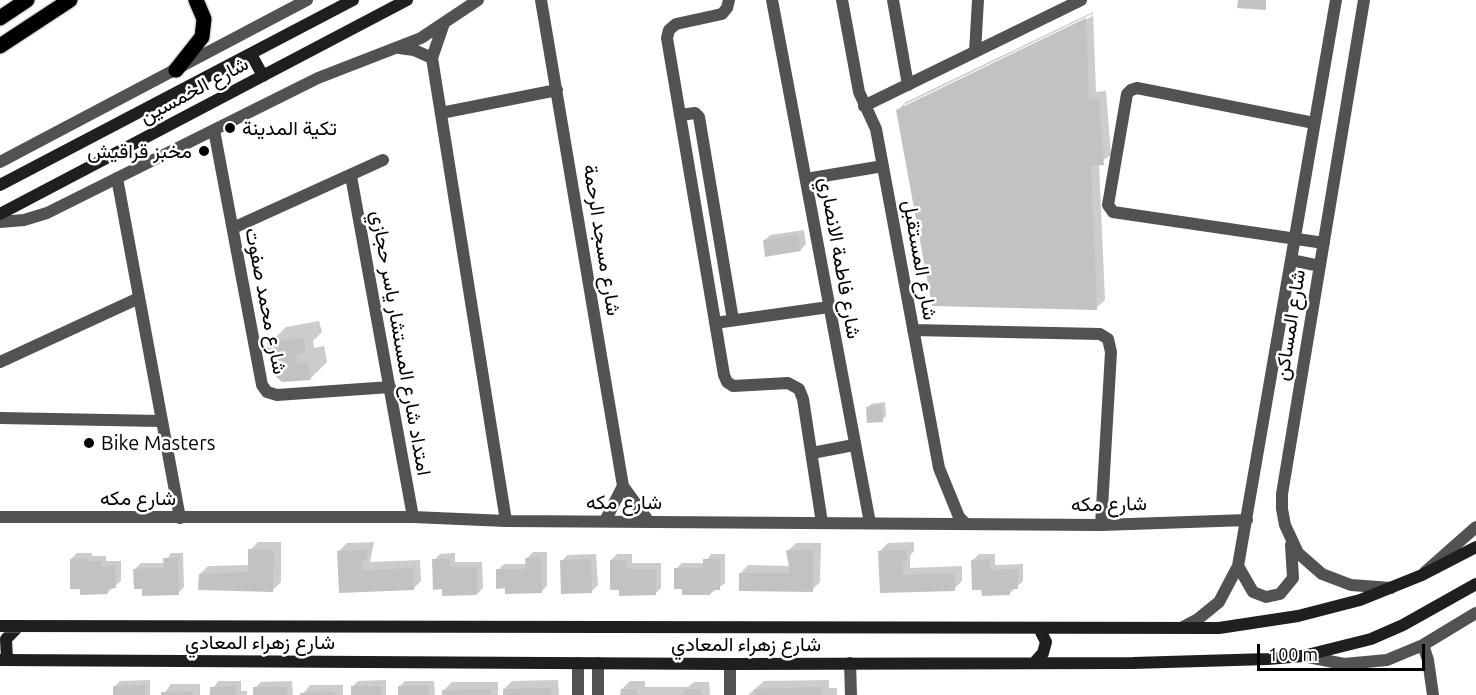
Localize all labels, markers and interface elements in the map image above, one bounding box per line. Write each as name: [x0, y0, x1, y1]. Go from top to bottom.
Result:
street label: شارع الخمسين: [136, 51, 252, 129]
place label: تكية المدينة: [242, 116, 337, 140]
marker: تكية المدينة: [223, 121, 237, 135]
place label: مخبز قراقيش: [87, 139, 192, 163]
marker: مخبز قراقيش: [197, 144, 211, 158]
street label: شارع مسجد الرحمة: [578, 163, 626, 317]
street label: شارع فاطمة الانصاري: [814, 175, 866, 341]
street label: شارع المستقبل: [898, 198, 942, 322]
street label: امتداد شارع المستشار ياسر حجازي: [366, 208, 436, 478]
street label: شارع محمد صفوت: [240, 226, 292, 376]
street label: شارع المساكن: [1269, 268, 1311, 382]
place label: Bike Masters: [101, 431, 215, 455]
marker: Bike Masters: [82, 436, 96, 450]
street label: شارع مكه: [100, 486, 176, 510]
street label: شارع مكه: [586, 490, 662, 514]
street label: شارع مكه: [1071, 491, 1147, 517]
street label: شارع زهراء المعادي: [185, 630, 335, 654]
street label: شارع زهراء المعادي: [671, 632, 821, 656]
scale bar: [1260, 632, 1428, 670]
text: 100 m: [1268, 644, 1318, 664]

